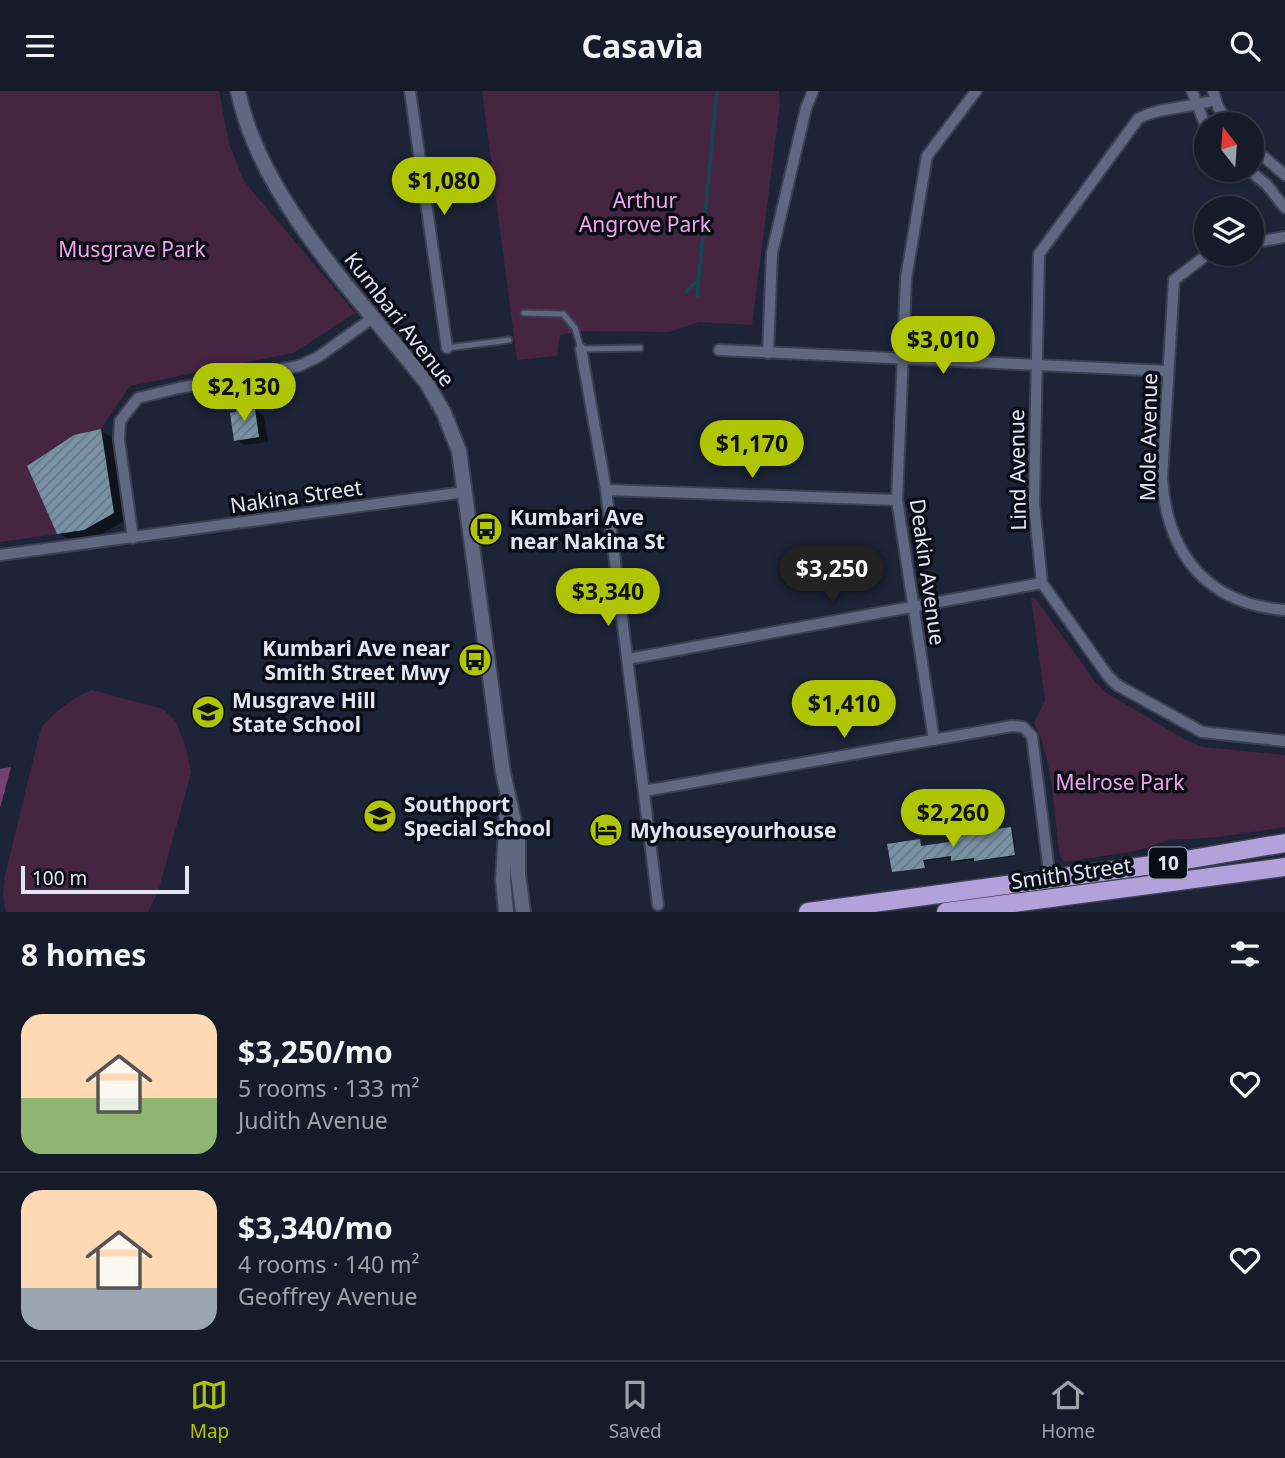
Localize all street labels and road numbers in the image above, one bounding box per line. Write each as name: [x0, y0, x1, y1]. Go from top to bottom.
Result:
street label: Kumbari Avenue: [339, 246, 461, 392]
street label: Mole Avenue: [1133, 373, 1163, 501]
street label: Lind Avenue: [1002, 409, 1032, 531]
street label: Nakina Street: [228, 473, 364, 519]
street label: Deakin Avenue: [904, 497, 952, 647]
road number: 10: [1149, 848, 1187, 879]
street label: Smith Street: [1009, 851, 1133, 895]

